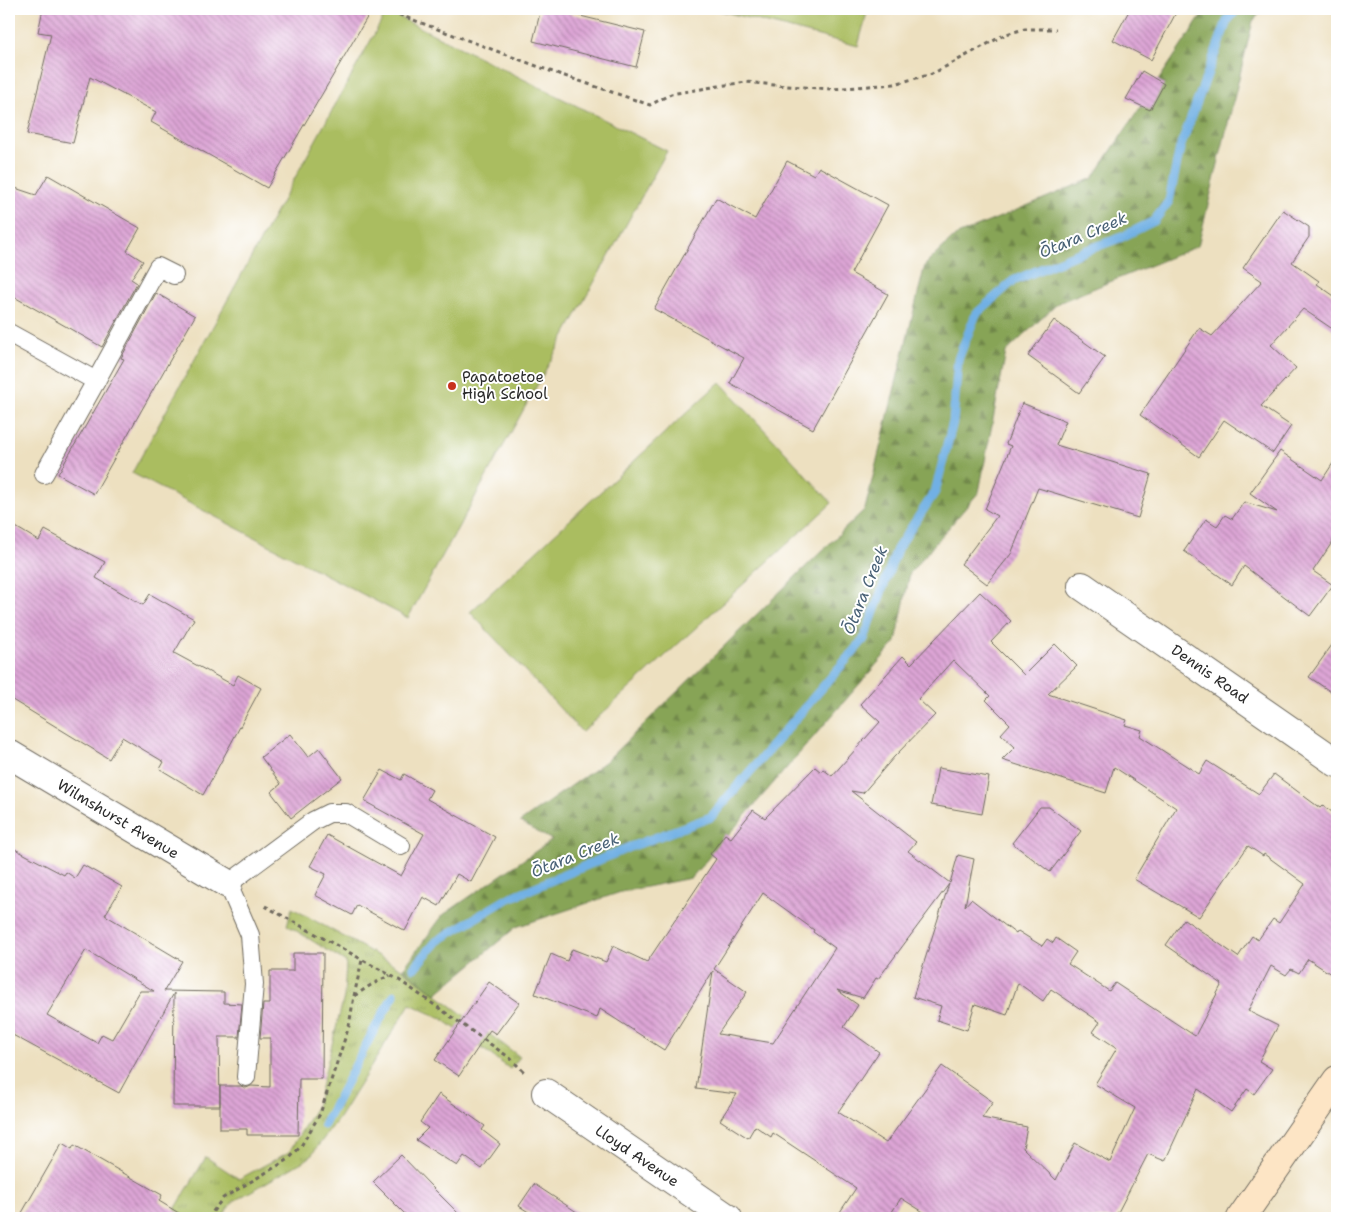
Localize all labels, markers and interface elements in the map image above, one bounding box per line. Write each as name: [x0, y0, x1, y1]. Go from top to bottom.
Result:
water label: Ōtara Creek: [1036, 207, 1130, 263]
place label: Papatoetoe High School: [462, 367, 548, 404]
marker: Papatoetoe High School: [446, 380, 458, 392]
water label: Ōtara Creek: [838, 543, 892, 637]
street label: Dennis Road: [1167, 640, 1253, 708]
street label: Wilmshurst Avenue: [53, 775, 183, 863]
water label: Ōtara Creek: [528, 828, 622, 882]
street label: Lloyd Avenue: [591, 1121, 683, 1191]

